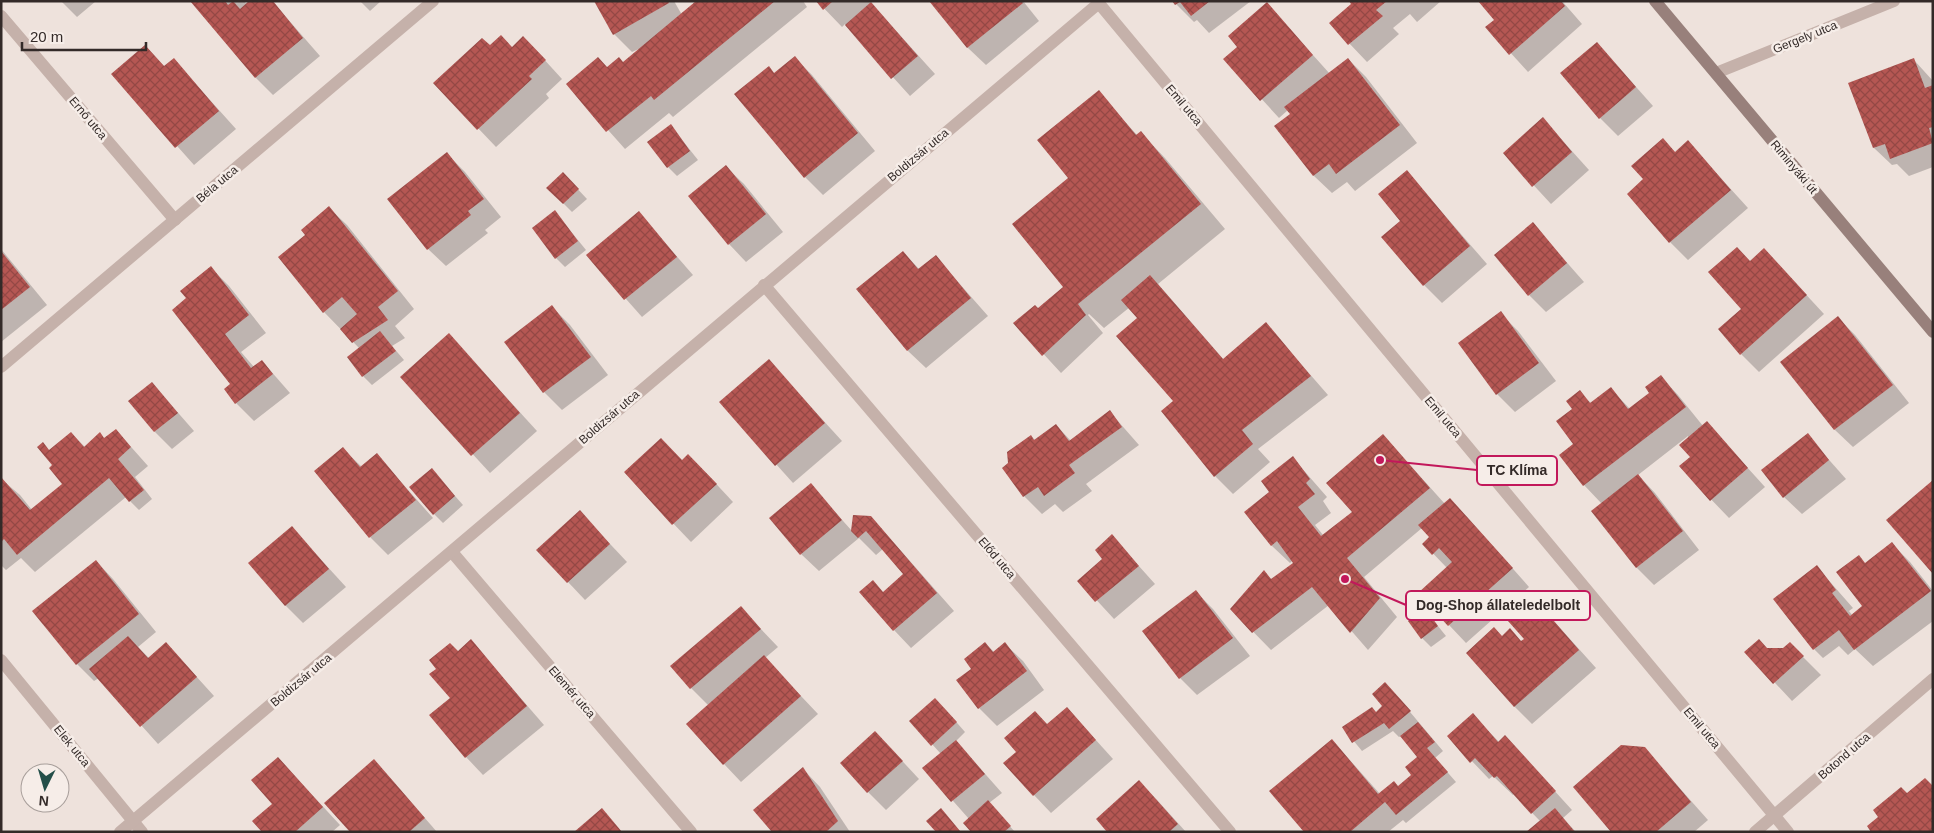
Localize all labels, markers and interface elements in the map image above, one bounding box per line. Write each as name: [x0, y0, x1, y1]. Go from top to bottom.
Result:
street label: Gergely utca: [1771, 18, 1839, 56]
scale bar: [22, 20, 146, 52]
text: 20 m: [30, 28, 63, 45]
street label: Emil utca: [1163, 82, 1205, 129]
street label: Ernő utca: [66, 94, 110, 142]
street label: Boldizsár utca: [885, 125, 952, 185]
street label: Riminyáki út: [1768, 137, 1821, 197]
street label: Béla utca: [193, 162, 241, 205]
street label: Boldizsár utca: [576, 387, 642, 447]
street label: Emil utca: [1422, 394, 1464, 441]
callout: TC Klíma: [1477, 456, 1557, 485]
text: TC Klíma: [1487, 462, 1548, 478]
street label: Előd utca: [976, 534, 1019, 582]
callout: Dog-Shop állateledelbolt: [1406, 591, 1590, 620]
text: Dog-Shop állateledelbolt: [1416, 597, 1580, 613]
street label: Boldizsár utca: [268, 650, 335, 710]
street label: Elemér utca: [546, 663, 598, 721]
street label: Emil utca: [1681, 705, 1723, 752]
street label: Elek utca: [51, 722, 93, 770]
street label: Botond utca: [1815, 729, 1873, 782]
north arrow: [20, 763, 70, 813]
text: N: [38, 793, 50, 809]

